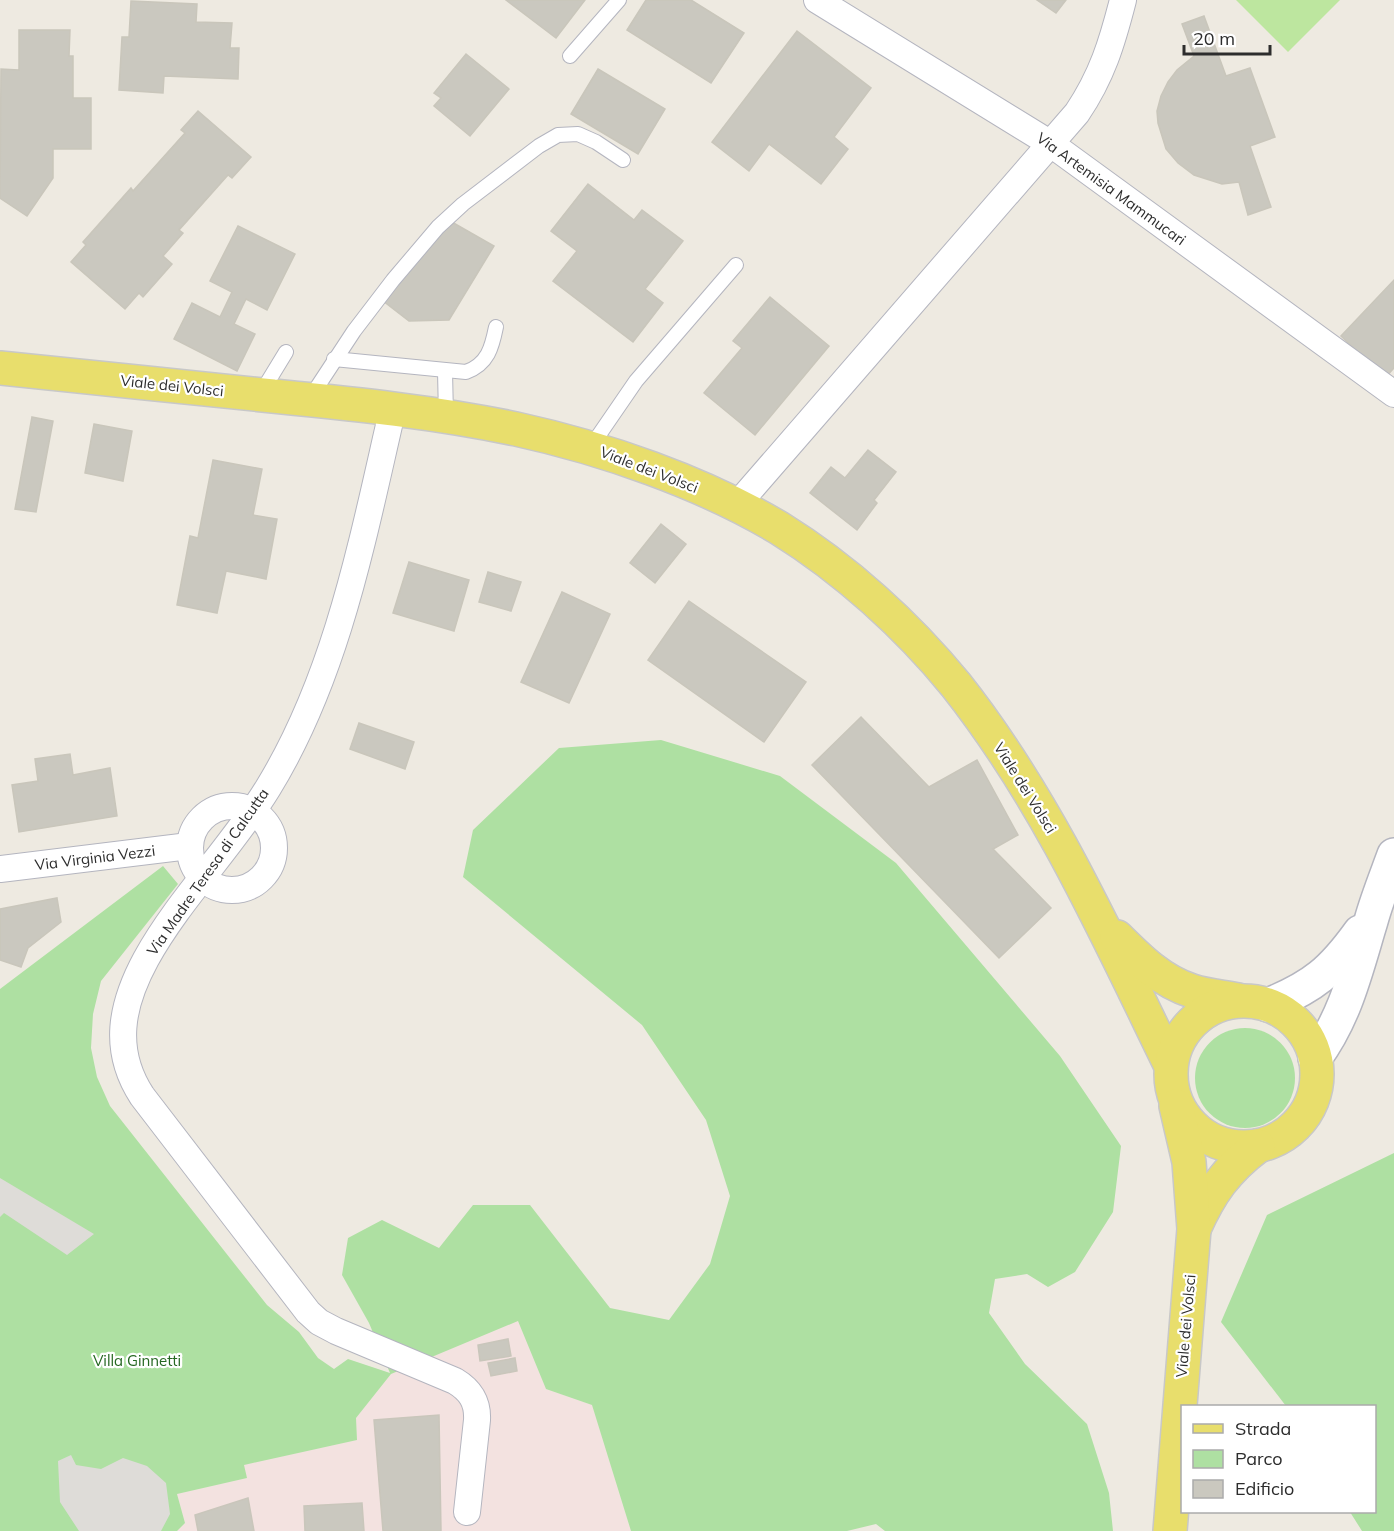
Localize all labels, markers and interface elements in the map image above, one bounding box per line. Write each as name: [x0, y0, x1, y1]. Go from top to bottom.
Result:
scale bar: [1184, 18, 1270, 56]
text: 20 m: [1193, 27, 1235, 50]
street label: Via Artemisia Mammucari: [1033, 128, 1190, 249]
street label: Viale dei Volsci: [120, 371, 225, 400]
street label: Viale dei Volsci: [597, 442, 701, 497]
street label: Viale dei Volsci: [990, 739, 1061, 837]
street label: Via Madre Teresa di Calcutta: [143, 784, 273, 959]
street label: Via Virginia Vezzi: [34, 841, 156, 874]
street label: Viale dei Volsci: [1172, 1274, 1199, 1378]
park label: Villa Ginnetti: [93, 1351, 181, 1370]
legend: [1181, 1405, 1376, 1513]
text: Strada: [1235, 1417, 1291, 1440]
text: Parco: [1235, 1447, 1283, 1470]
text: Edificio: [1235, 1477, 1294, 1500]

